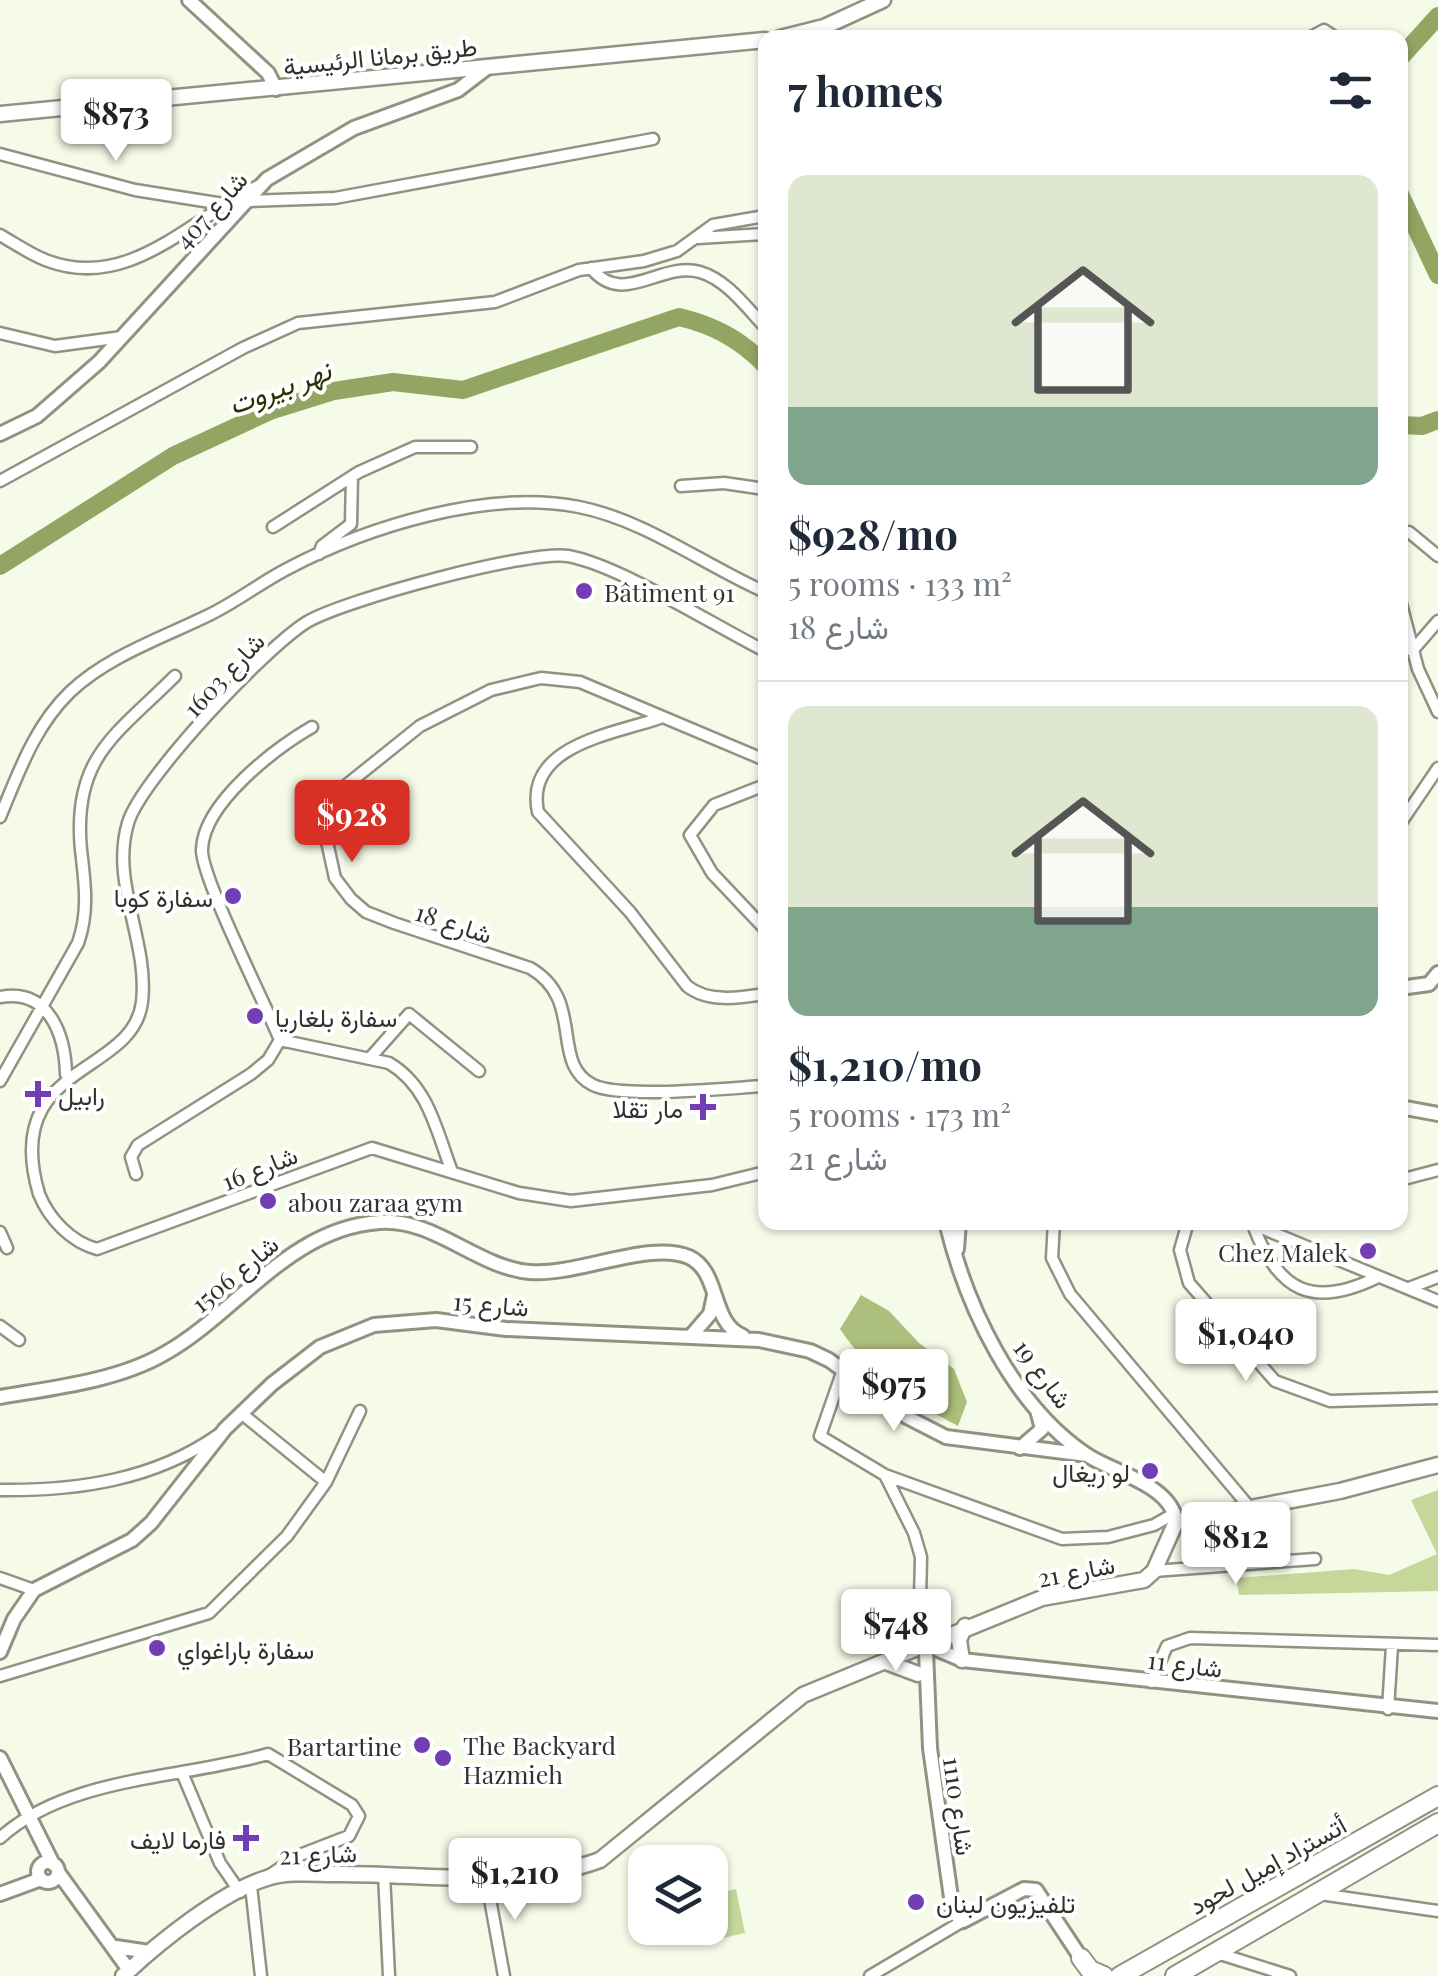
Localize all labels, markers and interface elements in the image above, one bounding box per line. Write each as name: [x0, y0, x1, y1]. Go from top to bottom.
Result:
street label: طريق برمانا الرئيسية: [281, 28, 479, 83]
text: 7 homes: [788, 62, 943, 118]
icon: filters: [1323, 63, 1378, 118]
pin: $873: [57, 79, 175, 164]
text: $873: [83, 90, 149, 133]
street label: شارع 407: [166, 163, 255, 256]
icon: home: [993, 240, 1173, 420]
water label: نهر بيروت: [223, 350, 338, 423]
text: $928/mo: [788, 505, 958, 561]
text: 5 rooms · 133 m²: [788, 561, 1012, 604]
place label: Bâtiment 91: [604, 575, 735, 608]
marker: Bâtiment 91: [573, 580, 595, 602]
text: شارع 18: [788, 604, 889, 647]
street label: شارع 1603: [175, 624, 272, 725]
icon: home: [993, 771, 1173, 951]
pin: $928: [293, 780, 411, 865]
text: $928: [317, 791, 387, 834]
place label: سفارة كوبا: [114, 880, 213, 914]
marker: سفارة كوبا: [222, 885, 244, 907]
street label: شارع 18: [411, 894, 497, 952]
place label: سفارة بلغاريا: [275, 1000, 397, 1034]
marker: سفارة بلغاريا: [244, 1005, 266, 1027]
text: $1,210/mo: [788, 1036, 982, 1092]
place label: رابيل: [58, 1078, 105, 1112]
marker: رابيل: [27, 1083, 49, 1105]
place label: مار تقلا: [613, 1091, 683, 1125]
text: 5 rooms · 173 m²: [788, 1092, 1011, 1135]
marker: مار تقلا: [692, 1096, 714, 1118]
text: شارع 21: [788, 1135, 888, 1178]
street label: شارع 16: [216, 1137, 302, 1199]
place label: abou zaraa gym: [288, 1185, 463, 1218]
marker: abou zaraa gym: [257, 1190, 279, 1212]
street label: شارع 1506: [184, 1227, 286, 1321]
place label: Chez Malek: [1218, 1235, 1348, 1268]
marker: Chez Malek: [1357, 1240, 1379, 1262]
street label: شارع 15: [452, 1283, 530, 1325]
pin: $1,040: [1165, 1299, 1327, 1384]
text: $1,040: [1197, 1310, 1295, 1353]
street label: شارع 19: [1006, 1332, 1081, 1415]
pin: $975: [835, 1349, 953, 1434]
text: $975: [861, 1360, 927, 1403]
place label: لو ريغال: [1052, 1455, 1130, 1489]
marker: لو ريغال: [1139, 1460, 1161, 1482]
pin: $812: [1177, 1502, 1295, 1587]
text: $812: [1203, 1513, 1269, 1556]
street label: شارع 21: [1035, 1546, 1118, 1596]
pin: $748: [837, 1589, 955, 1674]
text: $748: [863, 1600, 929, 1643]
place label: سفارة باراغواي: [177, 1632, 314, 1671]
marker: سفارة باراغواي: [146, 1637, 168, 1659]
street label: شارع 11: [1146, 1642, 1224, 1686]
place label: The Backyard Hazmieh: [463, 1728, 616, 1790]
place label: Bartartine: [287, 1729, 402, 1762]
marker: Bartartine: [411, 1734, 433, 1756]
marker: The Backyard Hazmieh: [432, 1747, 454, 1769]
street label: شارع 1110: [935, 1755, 983, 1858]
street label: أتستراد إميل لحود: [1183, 1807, 1352, 1922]
place label: فارما لايف: [130, 1822, 226, 1856]
marker: فارما لايف: [235, 1827, 257, 1849]
street label: شارع 21: [279, 1835, 357, 1873]
pin: $1,210: [434, 1838, 596, 1923]
map controls: [628, 1845, 728, 1945]
button: layers: [628, 1845, 728, 1945]
text: $1,210: [471, 1849, 559, 1892]
place label: تلفيزيون لبنان: [936, 1886, 1075, 1920]
marker: تلفيزيون لبنان: [905, 1891, 927, 1913]

